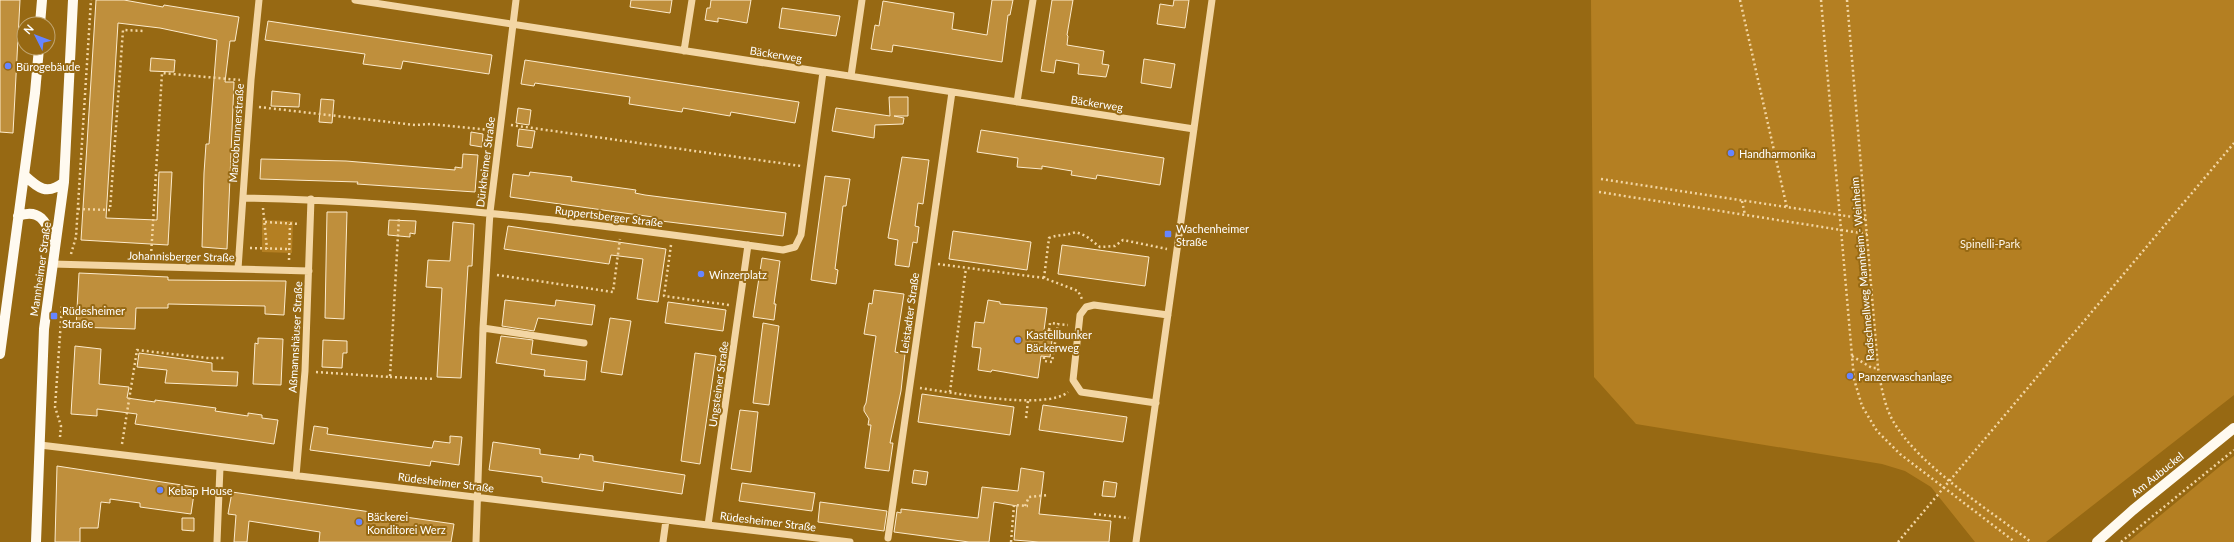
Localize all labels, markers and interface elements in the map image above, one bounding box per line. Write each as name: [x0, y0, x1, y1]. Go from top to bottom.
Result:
north arrow: [16, 16, 56, 56]
text: N: [21, 21, 36, 36]
street label: Bäckerweg: [749, 43, 803, 65]
place label: Bürogebäude: [16, 60, 80, 73]
marker: Bürogebäude: [3, 61, 13, 71]
street label: Marcobrunnerstraße: [226, 83, 246, 183]
street label: Bäckerweg: [1070, 92, 1124, 114]
street label: Dürkheimer Straße: [473, 116, 497, 208]
place label: Handharmonika: [1739, 147, 1816, 160]
marker: Handharmonika: [1726, 148, 1736, 158]
street label: Radschnellweg Mannheim - Weinheim: [1847, 176, 1877, 362]
street label: Ruppertsberger Straße: [554, 203, 664, 229]
street label: Mannheimer Straße: [27, 221, 53, 317]
place label: Wachenheimer Straße: [1176, 222, 1249, 248]
marker: Wachenheimer Straße: [1163, 229, 1173, 239]
park label: Spinelli-Park: [1960, 237, 2020, 250]
street label: Johannisberger Straße: [127, 249, 235, 263]
place label: Winzerplatz: [709, 268, 767, 281]
marker: Winzerplatz: [696, 269, 706, 279]
street label: Leistadter Straße: [897, 272, 921, 354]
street label: Aßmannshäuser Straße: [286, 281, 304, 393]
place label: Rüdesheimer Straße: [62, 304, 125, 330]
marker: Rüdesheimer Straße: [49, 311, 59, 321]
place label: Kastellbunker Bäckerweg: [1026, 328, 1092, 354]
marker: Kastellbunker Bäckerweg: [1013, 335, 1023, 345]
street label: Ungsteiner Straße: [706, 340, 730, 428]
place label: Panzerwaschanlage: [1858, 370, 1952, 383]
marker: Panzerwaschanlage: [1845, 371, 1855, 381]
street label: Am Aubuckel: [2128, 449, 2186, 499]
street label: Rüdesheimer Straße: [397, 470, 495, 494]
place label: Kebap House: [168, 484, 233, 497]
marker: Kebap House: [155, 485, 165, 495]
street label: Rüdesheimer Straße: [719, 509, 817, 533]
place label: Bäckerei Konditorei Werz: [367, 510, 446, 536]
marker: Bäckerei Konditorei Werz: [354, 517, 364, 527]

